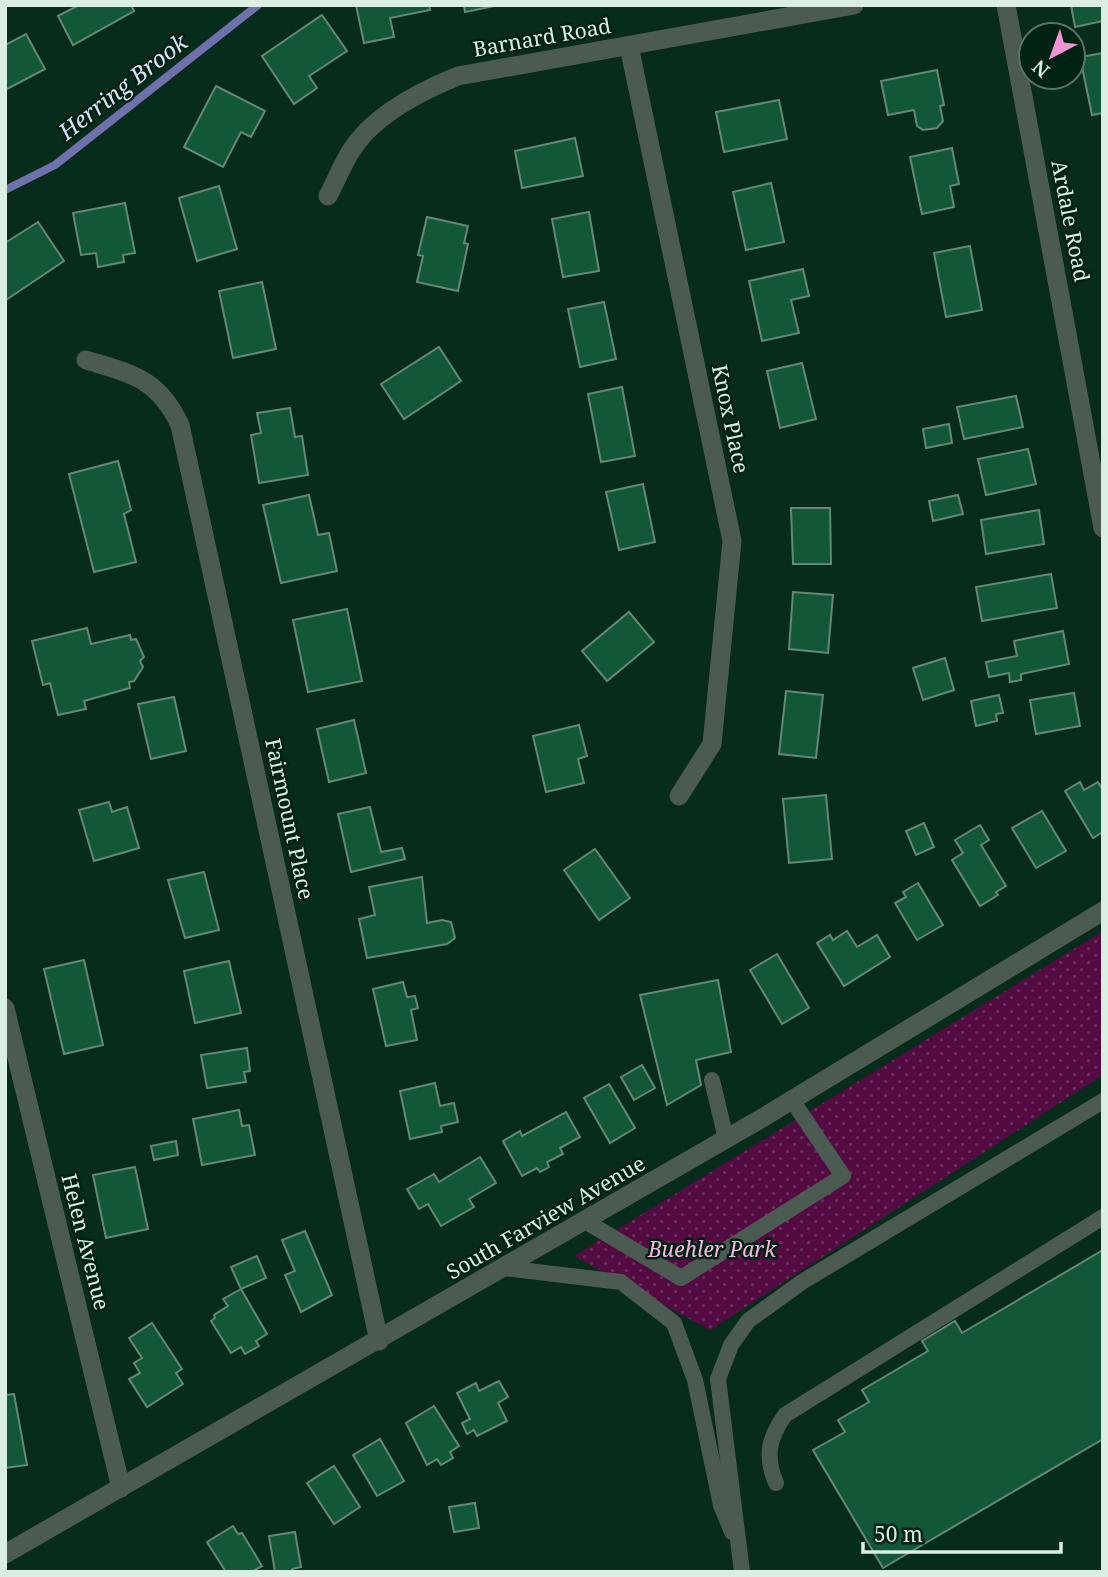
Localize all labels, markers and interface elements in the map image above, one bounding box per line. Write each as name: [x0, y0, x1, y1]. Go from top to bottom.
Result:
street label: Barnard Road: [471, 11, 613, 63]
north arrow: [1017, 21, 1087, 91]
water label: Herring Brook: [50, 25, 194, 147]
text: N: [1027, 54, 1055, 84]
street label: Ardale Road: [1045, 158, 1097, 284]
street label: Knox Place: [706, 362, 756, 476]
street label: Fairmount Place: [259, 736, 321, 902]
street label: South Farview Avenue: [441, 1149, 650, 1286]
street label: Helen Avenue: [55, 1171, 116, 1313]
park label: Buehler Park: [647, 1235, 777, 1263]
scale bar: [863, 1510, 1061, 1554]
text: 50 m: [874, 1520, 923, 1548]

